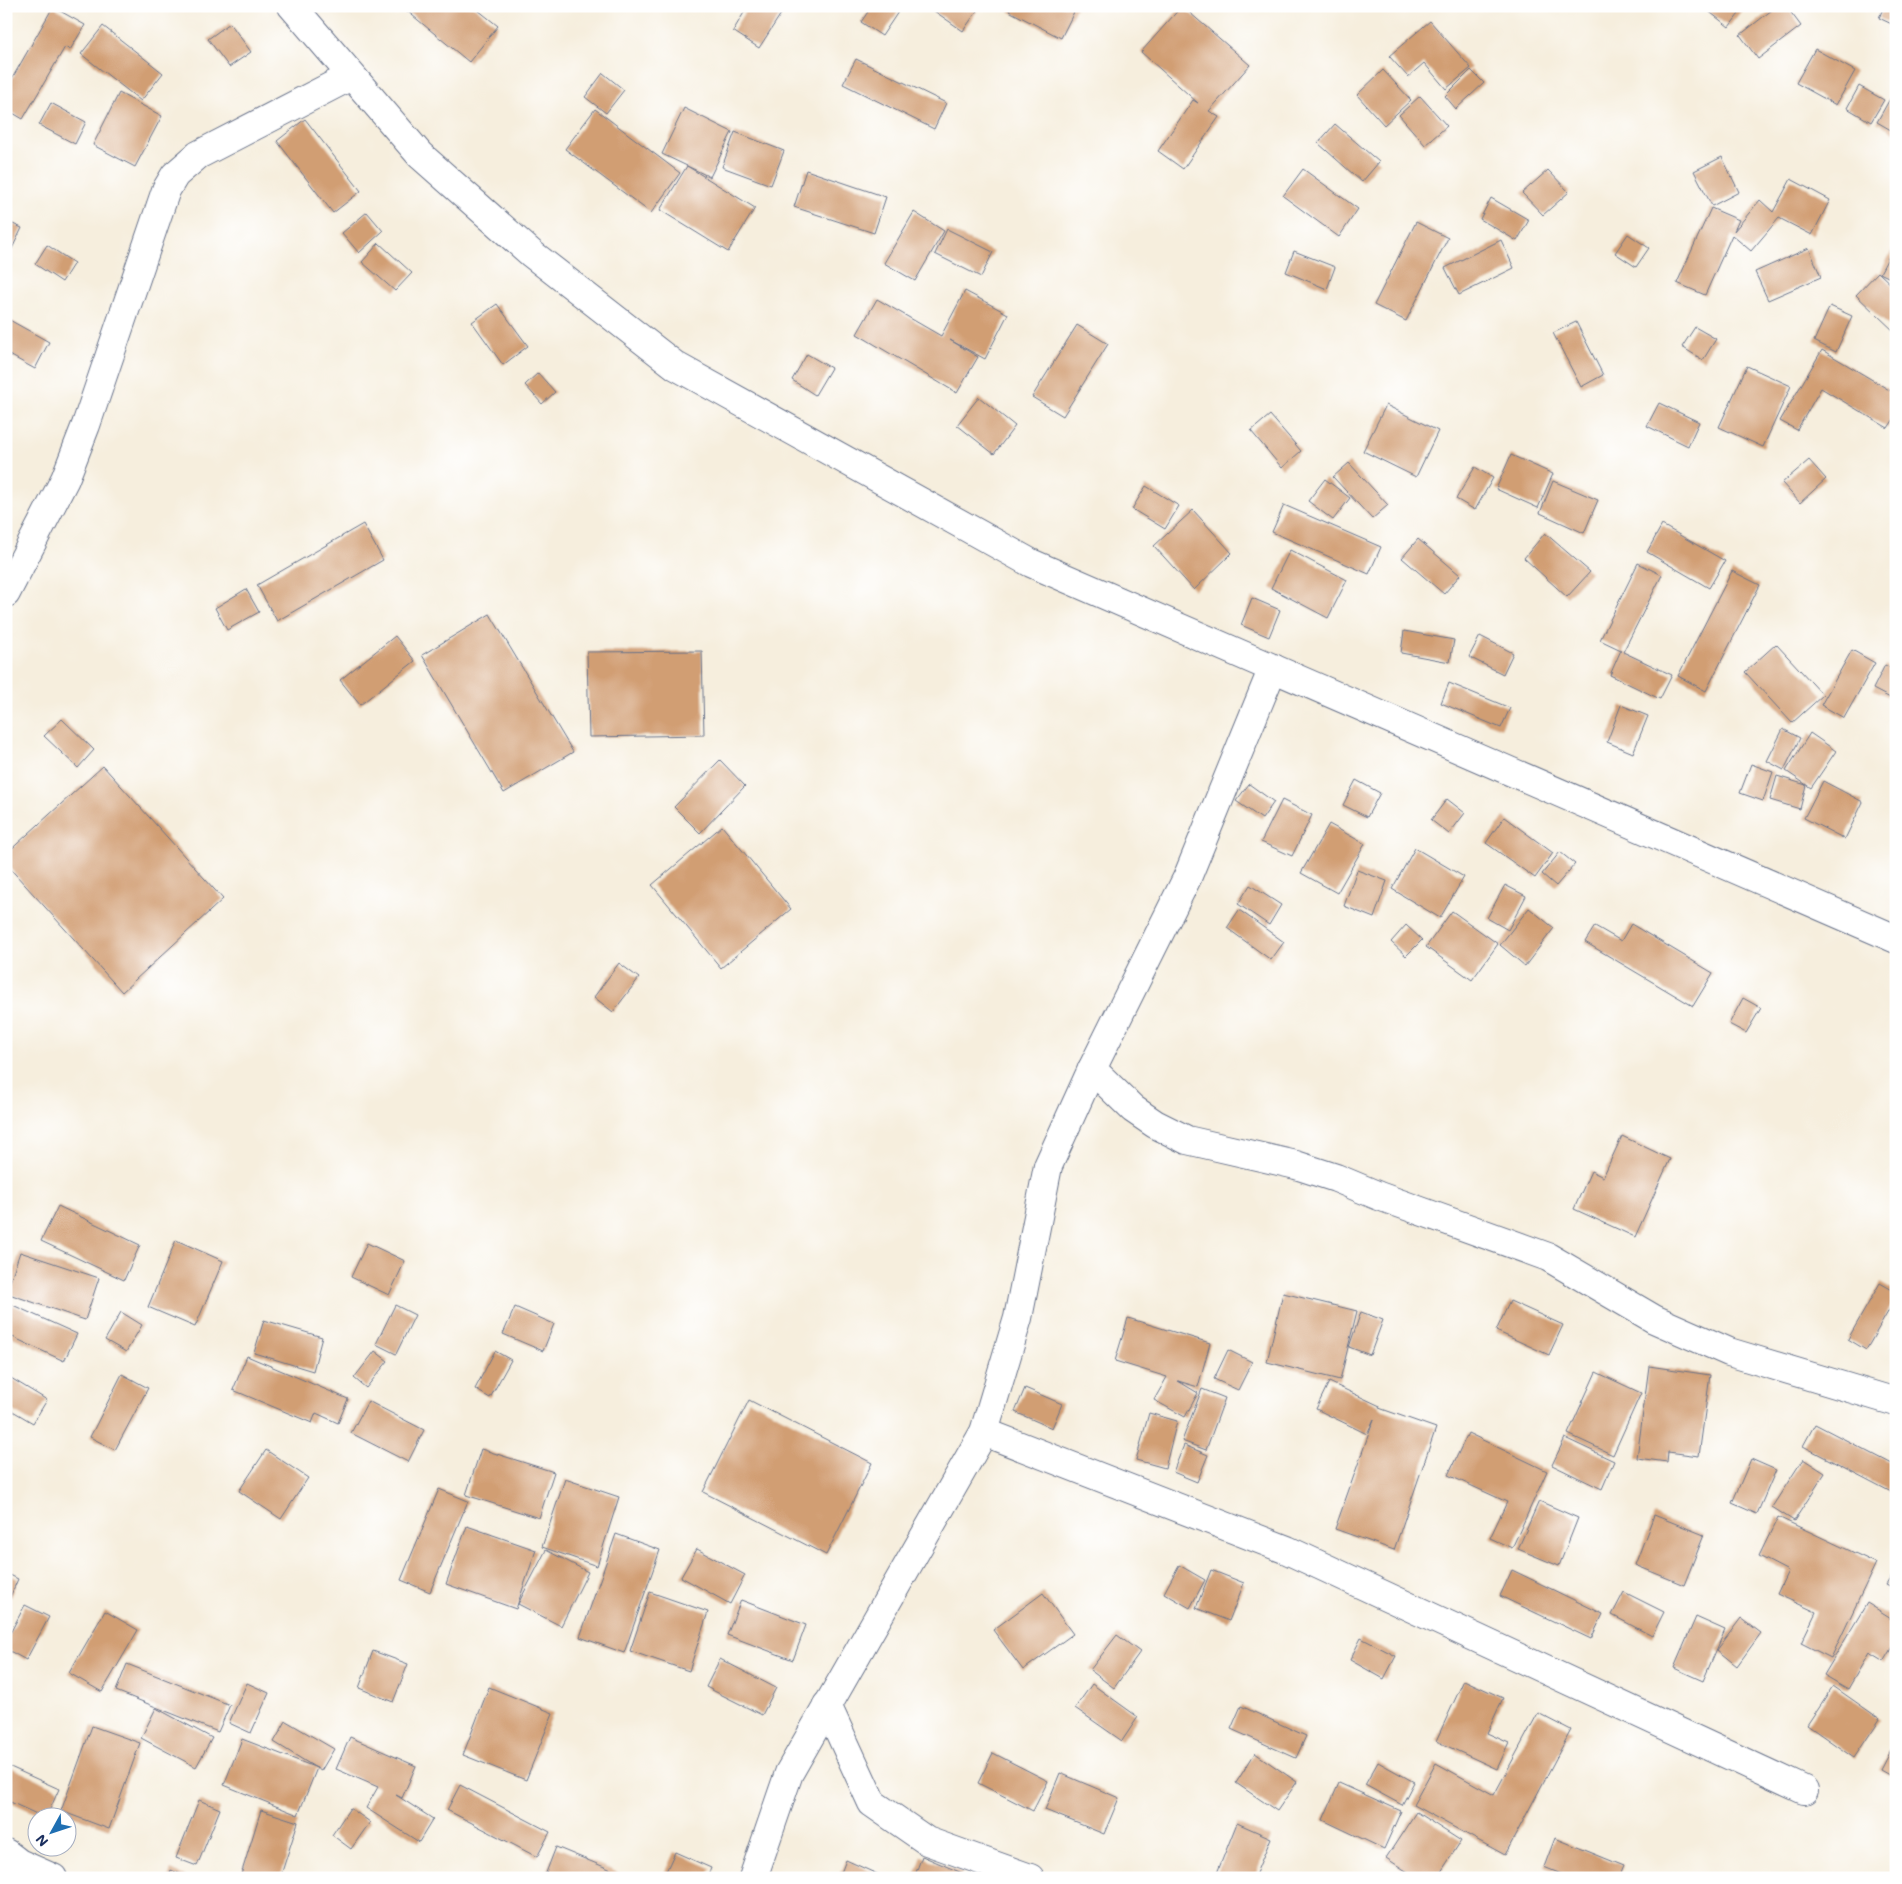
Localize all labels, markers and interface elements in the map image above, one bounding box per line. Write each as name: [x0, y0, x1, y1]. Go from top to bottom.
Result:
north arrow: [28, 1806, 78, 1856]
text: N: [31, 1830, 52, 1851]

